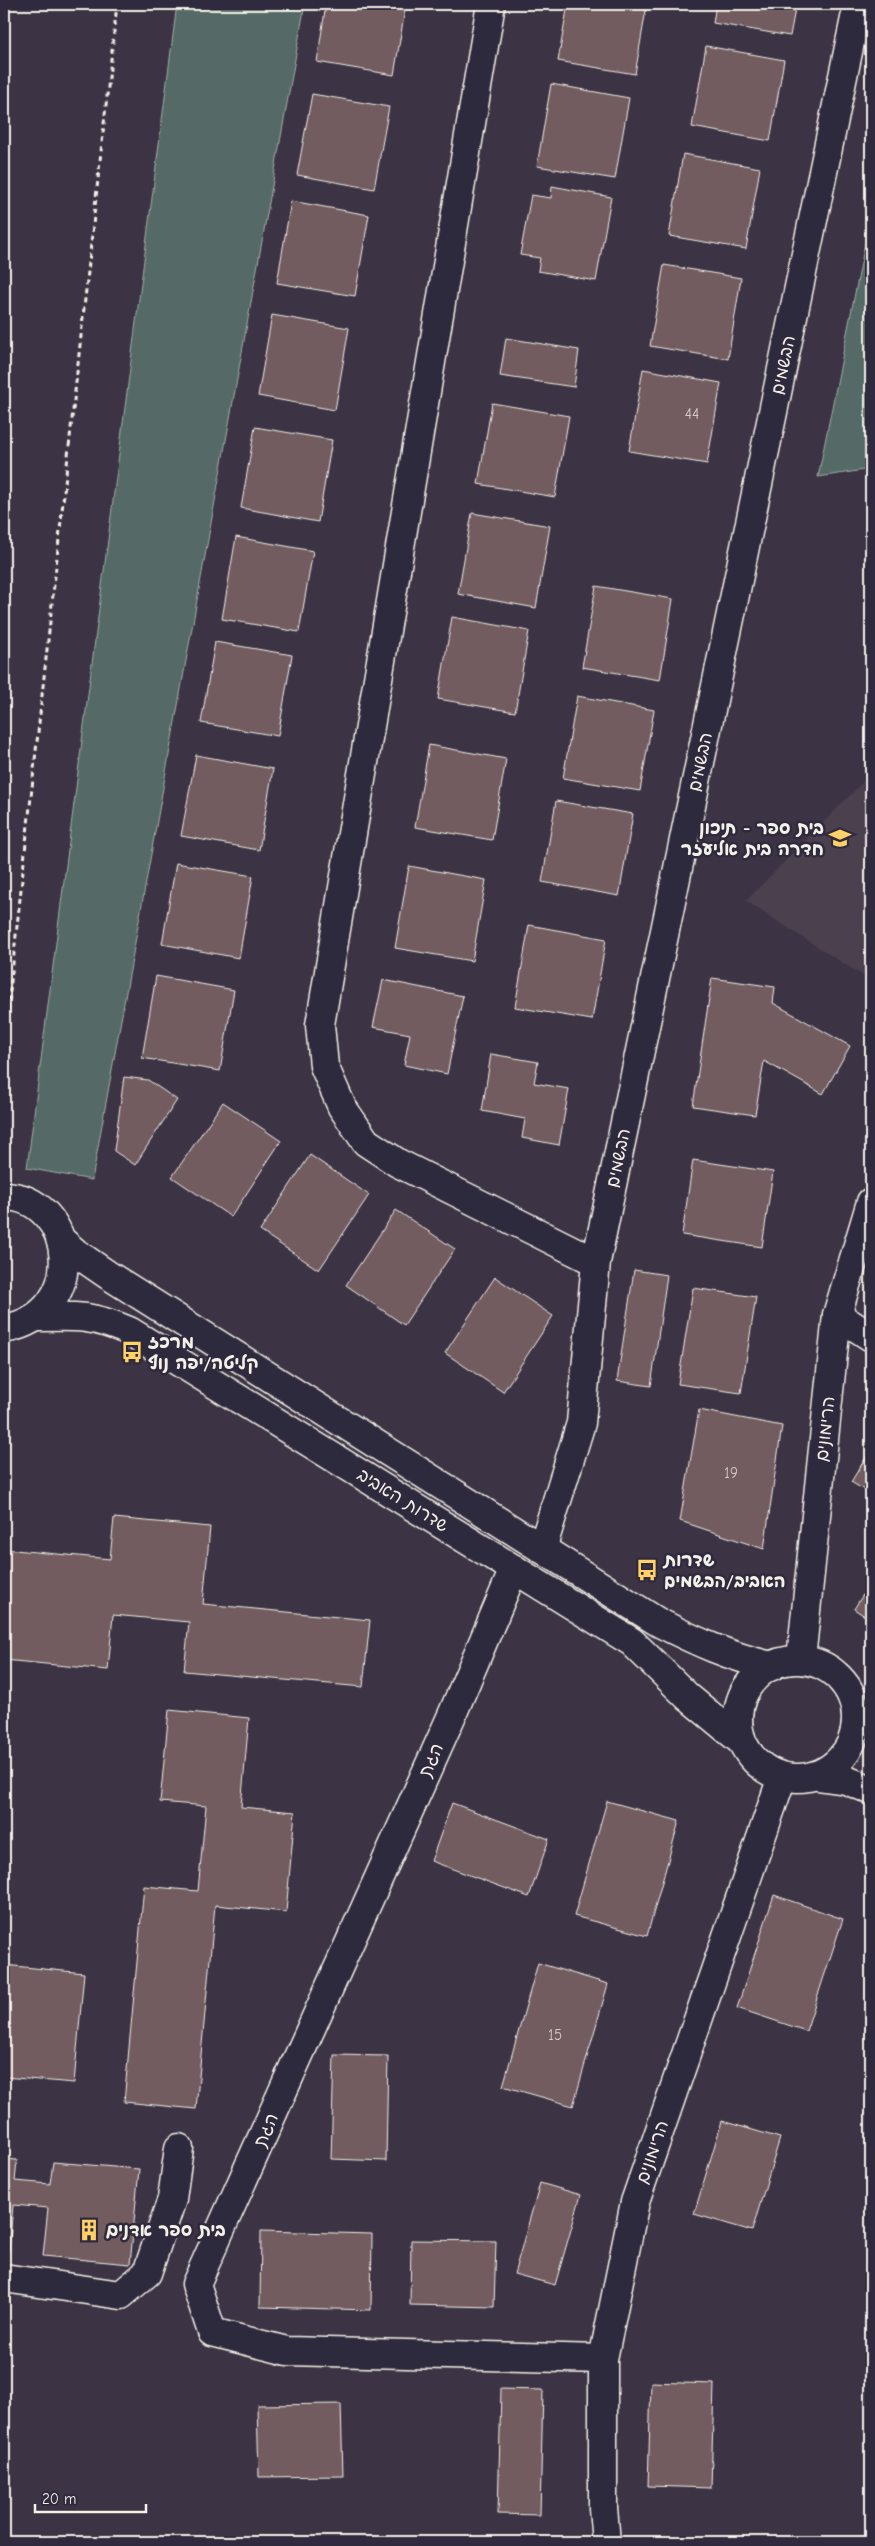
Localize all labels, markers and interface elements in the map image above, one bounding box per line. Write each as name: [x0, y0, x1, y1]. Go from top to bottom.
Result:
street label: הבשמים: [767, 334, 800, 397]
house number: 44: [685, 405, 699, 423]
street label: הבשמים: [684, 731, 717, 794]
place label: בית ספר - תיכון חדרה בית אליעזר: [681, 818, 824, 860]
school or university icon: בית ספר - תיכון חדרה בית אליעזר: [827, 825, 853, 851]
street label: הבשמים: [602, 1127, 635, 1190]
place label: מרכז קליטה/יפה נוף: [148, 1332, 258, 1375]
bus stop icon: מרכז קליטה/יפה נוף: [119, 1339, 145, 1365]
street label: הרימונים: [812, 1395, 839, 1463]
street label: שדרות האביב: [353, 1464, 452, 1537]
house number: 19: [724, 1464, 738, 1482]
place label: שדרות האביב/הבשמים: [662, 1550, 786, 1592]
bus stop icon: שדרות האביב/הבשמים: [634, 1557, 660, 1583]
street label: הגת: [415, 1740, 448, 1780]
house number: 15: [548, 2026, 562, 2044]
street label: הגת: [250, 2110, 283, 2150]
street label: הרימונים: [632, 2118, 673, 2187]
building icon: בית ספר אדנים: [76, 2217, 102, 2243]
place label: בית ספר אדנים: [106, 2220, 226, 2241]
scale bar: [35, 2481, 146, 2513]
text: 20 m: [42, 2490, 76, 2508]

